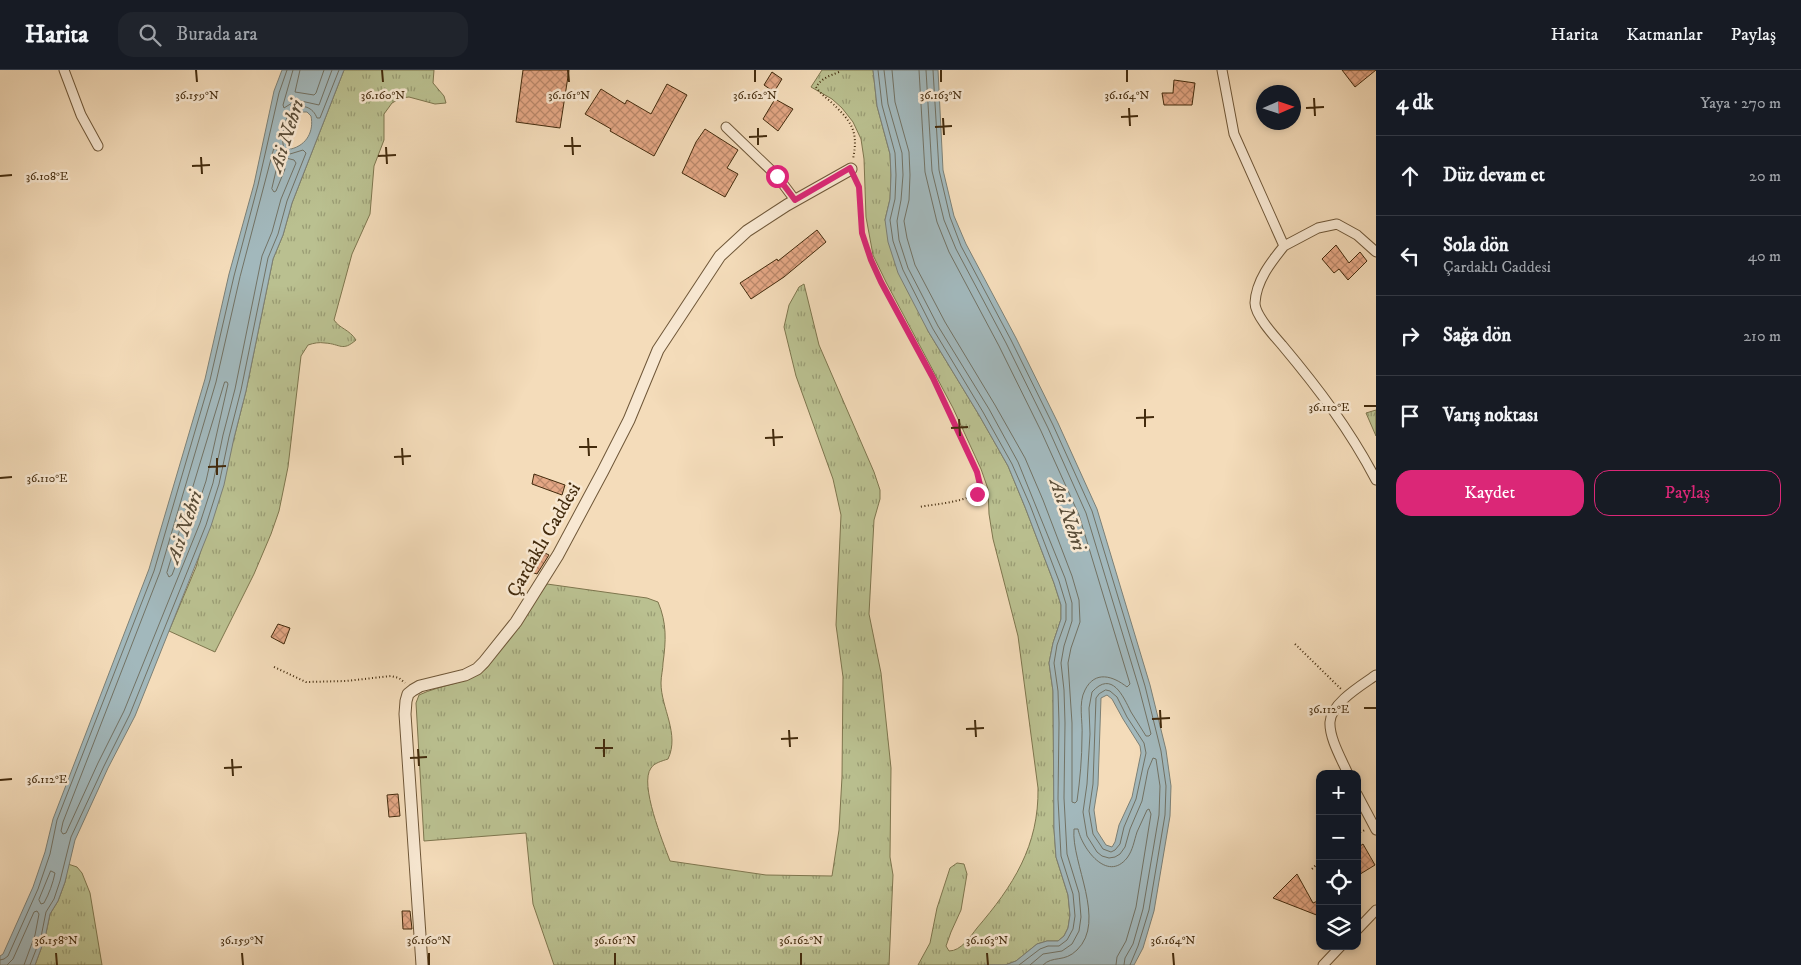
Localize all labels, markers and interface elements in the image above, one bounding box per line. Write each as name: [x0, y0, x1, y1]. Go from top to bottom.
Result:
search box: [118, 12, 468, 57]
text: Harita: [25, 20, 88, 50]
icon: search: [136, 21, 164, 49]
text: Burada ara: [176, 23, 258, 46]
text: Harita: [1551, 24, 1598, 46]
text: Katmanlar: [1626, 24, 1703, 46]
text: Paylaş: [1731, 24, 1776, 46]
north arrow: [1256, 85, 1301, 130]
text: 36.159°N: [175, 88, 219, 103]
text: 36.160°N: [361, 88, 405, 103]
text: 36.161°N: [548, 88, 590, 103]
text: 36.162°N: [733, 88, 777, 103]
text: 36.163°N: [920, 88, 962, 103]
text: 36.164°N: [1105, 88, 1150, 103]
text: 4 dk: [1396, 90, 1433, 116]
text: Yaya · 270 m: [1700, 93, 1781, 113]
water label: Asi Nehri: [263, 95, 311, 177]
icon: ahead: [1396, 162, 1424, 190]
text: Düz devam et: [1443, 164, 1545, 187]
route start: [766, 165, 789, 188]
text: 20 m: [1749, 166, 1781, 186]
text: 36.108°E: [26, 169, 69, 184]
text: Sola dön: [1443, 234, 1509, 257]
icon: left: [1396, 242, 1424, 270]
text: 40 m: [1748, 246, 1781, 266]
text: Çardaklı Caddesi: [1443, 257, 1551, 277]
icon: right: [1396, 322, 1424, 350]
text: Sağa dön: [1443, 324, 1511, 347]
text: 210 m: [1743, 326, 1781, 346]
text: 36.110°E: [1308, 400, 1350, 415]
icon: arrive: [1396, 402, 1424, 430]
text: Varış noktası: [1443, 404, 1538, 427]
button: Kaydet: [1396, 470, 1584, 516]
button: Paylaş: [1594, 470, 1781, 516]
text: 36.110°E: [26, 471, 68, 486]
water label: Asi Nehri: [1042, 474, 1091, 556]
street label: Çardaklı Caddesi: [502, 479, 586, 601]
route end: [966, 483, 989, 506]
water label: Asi Nehri: [160, 486, 209, 568]
text: 36.112°E: [1309, 702, 1350, 717]
map controls: [1316, 770, 1361, 950]
button: +: [1316, 770, 1361, 815]
text: 36.112°E: [27, 772, 68, 787]
button: −: [1316, 815, 1361, 860]
button: locate: [1316, 860, 1361, 905]
button: layers: [1316, 905, 1361, 950]
text: 36.158°N: [34, 933, 78, 948]
text: 36.159°N: [220, 933, 264, 948]
text: 36.160°N: [407, 933, 451, 948]
text: 36.161°N: [594, 933, 636, 948]
text: 36.162°N: [779, 933, 823, 948]
text: 36.163°N: [966, 933, 1008, 948]
text: 36.164°N: [1151, 933, 1196, 948]

